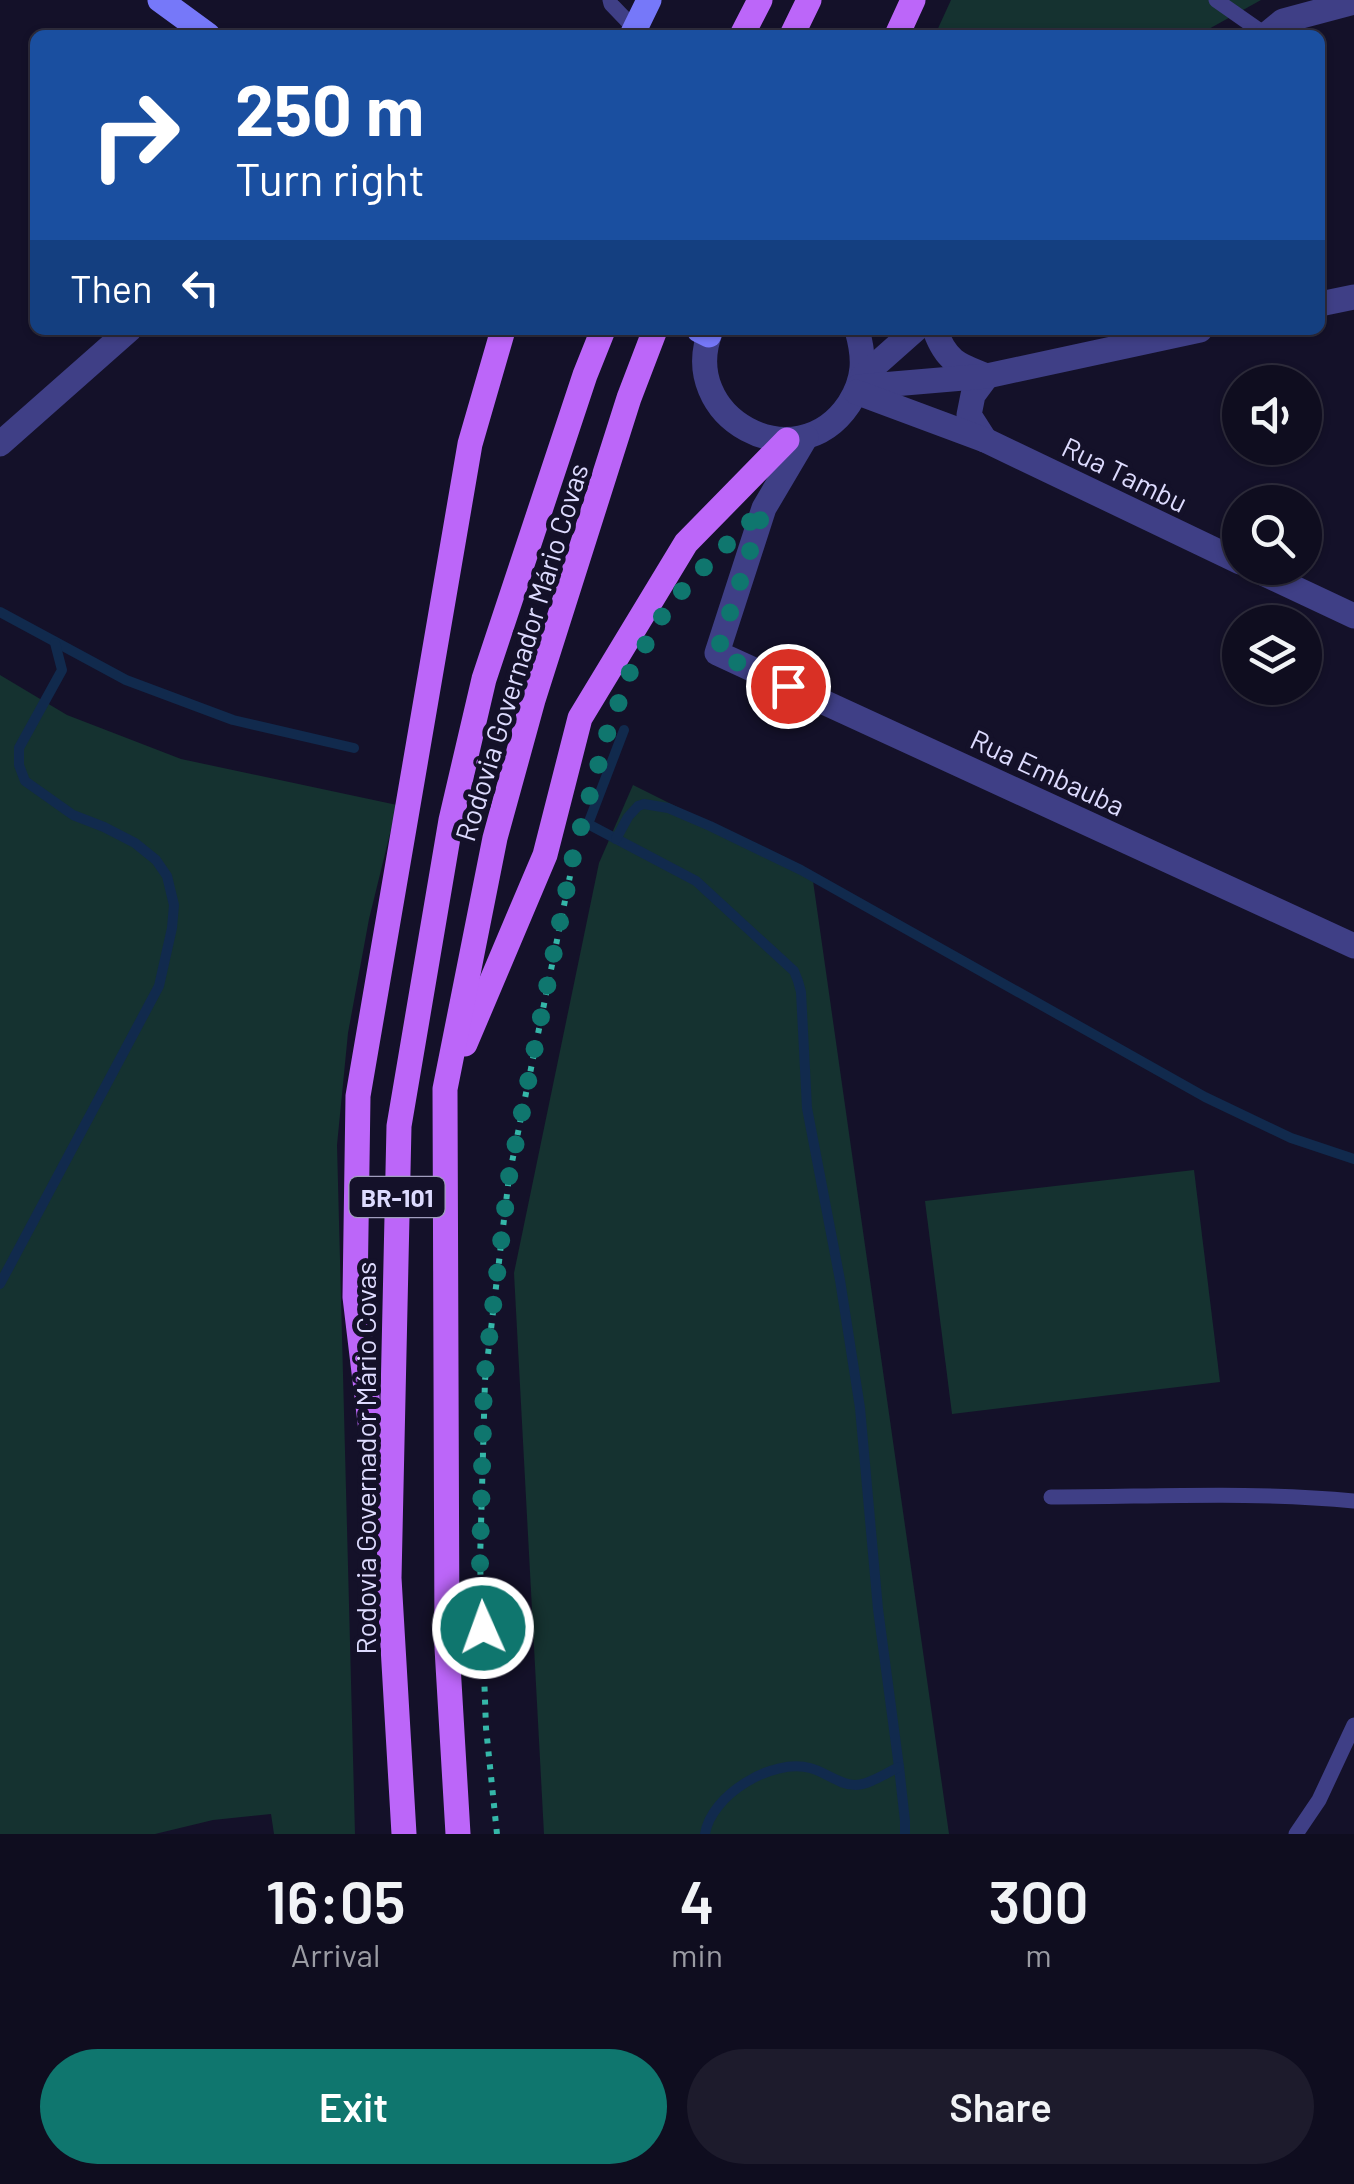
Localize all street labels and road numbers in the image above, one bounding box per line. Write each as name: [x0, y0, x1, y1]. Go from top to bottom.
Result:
street label: Rua Tambu: [1057, 429, 1193, 519]
street label: Rodovia Governador Mário Covas: [447, 459, 595, 845]
street label: Rua Embauba: [965, 721, 1131, 823]
road number: BR-101: [350, 1177, 444, 1217]
street label: Rodovia Governador Mário Covas: [348, 1261, 382, 1655]

